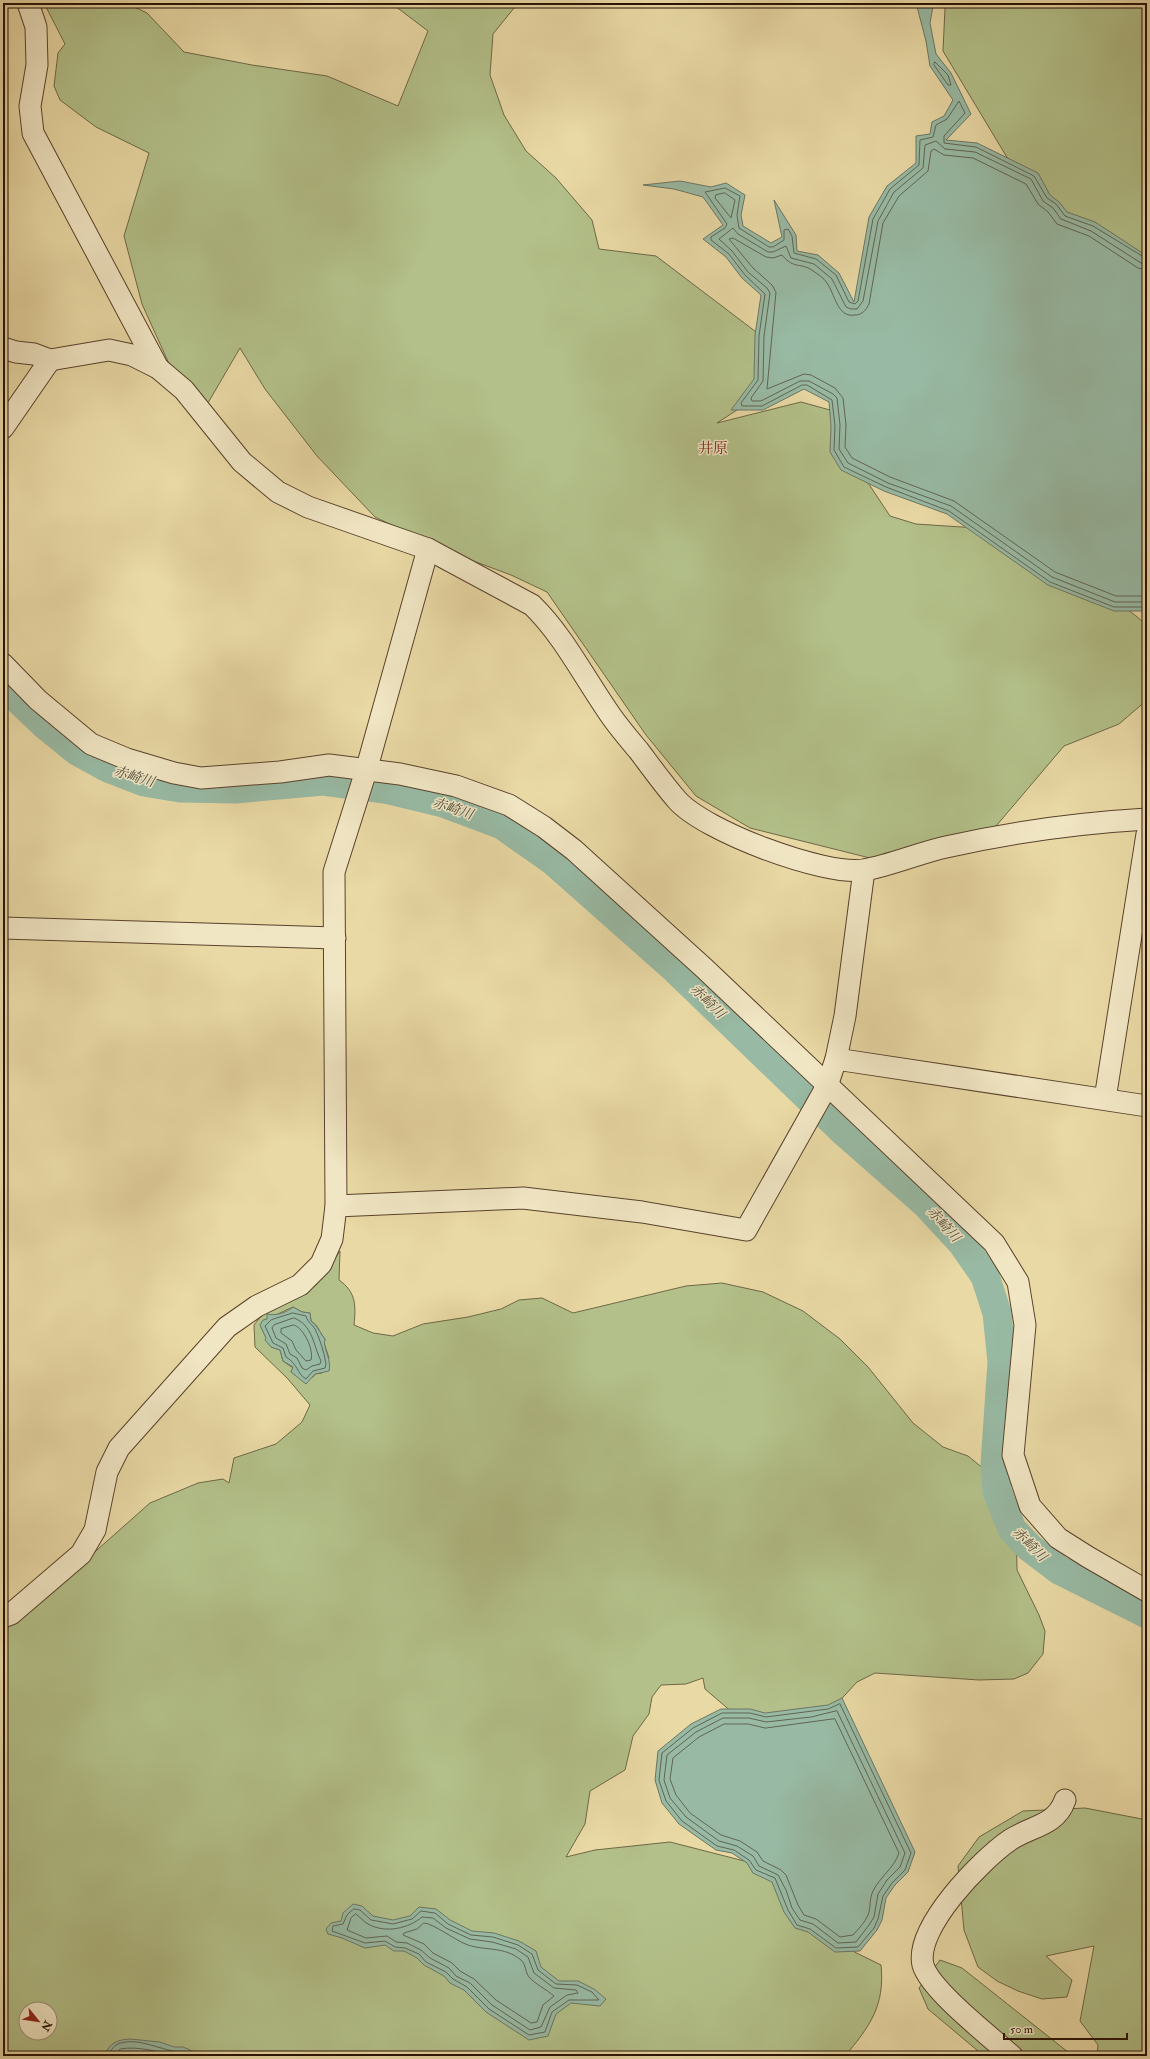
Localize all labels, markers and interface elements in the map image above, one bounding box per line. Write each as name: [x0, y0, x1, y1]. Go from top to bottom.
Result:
district label: 井原: [698, 439, 728, 458]
water label: 赤崎川: [111, 762, 158, 791]
water label: 赤崎川: [430, 794, 477, 824]
water label: 赤崎川: [687, 981, 730, 1023]
water label: 赤崎川: [923, 1203, 965, 1247]
water label: 赤崎川: [1009, 1524, 1052, 1566]
north arrow: [18, 2001, 58, 2041]
scale bar: [1004, 2015, 1127, 2041]
text: N: [38, 2017, 55, 2034]
text: 50 m: [1010, 2022, 1034, 2037]

